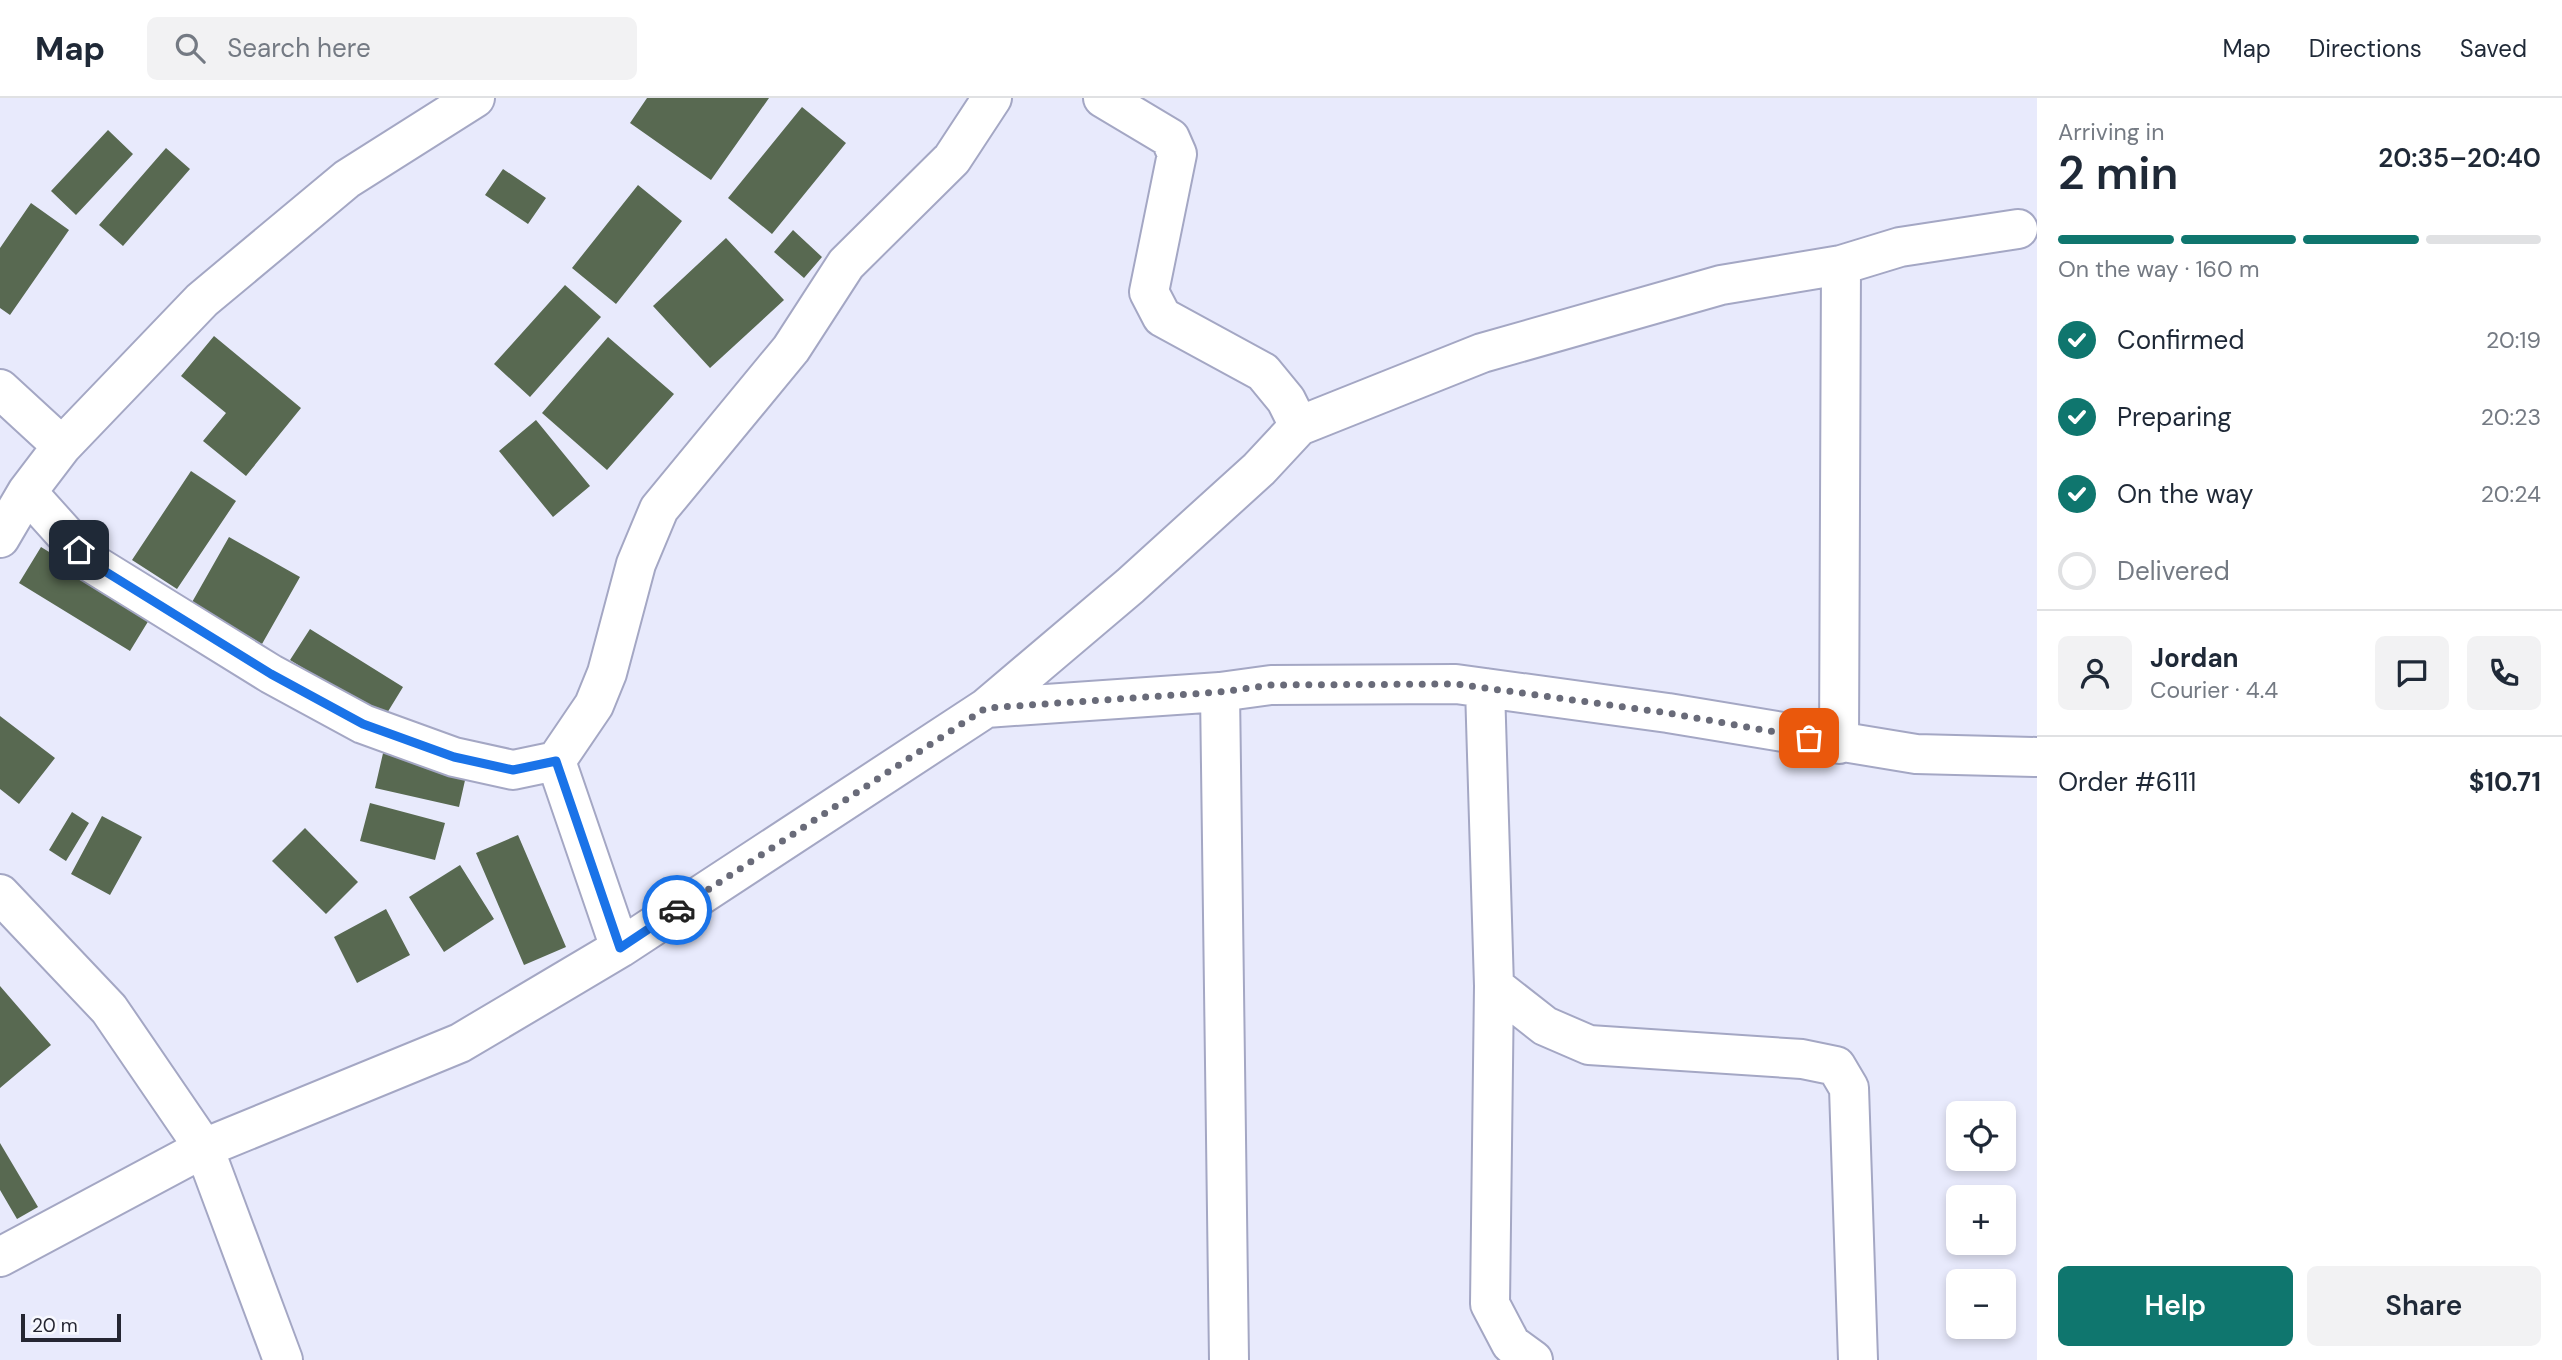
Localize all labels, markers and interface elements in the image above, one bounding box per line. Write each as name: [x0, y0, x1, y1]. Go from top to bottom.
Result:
search box: [147, 17, 637, 80]
text: Map: [35, 27, 105, 70]
icon: search: [171, 29, 209, 67]
text: Search here: [227, 31, 371, 65]
text: Map: [2223, 33, 2271, 64]
text: Directions: [2309, 33, 2422, 64]
text: Saved: [2460, 33, 2527, 64]
text: Arriving in: [2058, 117, 2164, 147]
text: 20:35–20:40: [2378, 141, 2541, 175]
text: 2 min: [2058, 143, 2178, 203]
text: On the way · 160 m: [2058, 254, 2259, 284]
icon: check: [2058, 321, 2096, 359]
text: Confirmed: [2117, 323, 2244, 357]
text: 20:19: [2486, 325, 2541, 355]
icon: check: [2058, 398, 2096, 436]
text: Preparing: [2117, 400, 2232, 434]
text: 20:23: [2481, 402, 2541, 432]
icon: check: [2058, 475, 2096, 513]
text: On the way: [2117, 477, 2253, 511]
text: 20:24: [2481, 479, 2541, 509]
pin: [49, 520, 109, 580]
icon: home: [60, 531, 98, 569]
text: Delivered: [2117, 554, 2230, 588]
button: person: [2058, 636, 2132, 710]
button: chat: [2375, 636, 2449, 710]
button: phone: [2467, 636, 2541, 710]
text: Jordan: [2150, 641, 2239, 675]
text: Courier · 4.4: [2150, 675, 2278, 705]
pin: [1779, 708, 1839, 768]
icon: bag: [1790, 719, 1828, 757]
text: Order #6111: [2058, 765, 2196, 799]
text: $10.71: [2469, 765, 2541, 799]
courier: [642, 875, 712, 945]
icon: car: [658, 891, 696, 929]
map controls: [1946, 1101, 2016, 1339]
button: locate: [1946, 1101, 2016, 1171]
button: +: [1946, 1185, 2016, 1255]
button: Help: [2058, 1266, 2293, 1346]
button: Share: [2307, 1266, 2541, 1346]
button: −: [1946, 1269, 2016, 1339]
scale bar: [21, 1311, 121, 1343]
text: 20 m: [32, 1313, 78, 1338]

